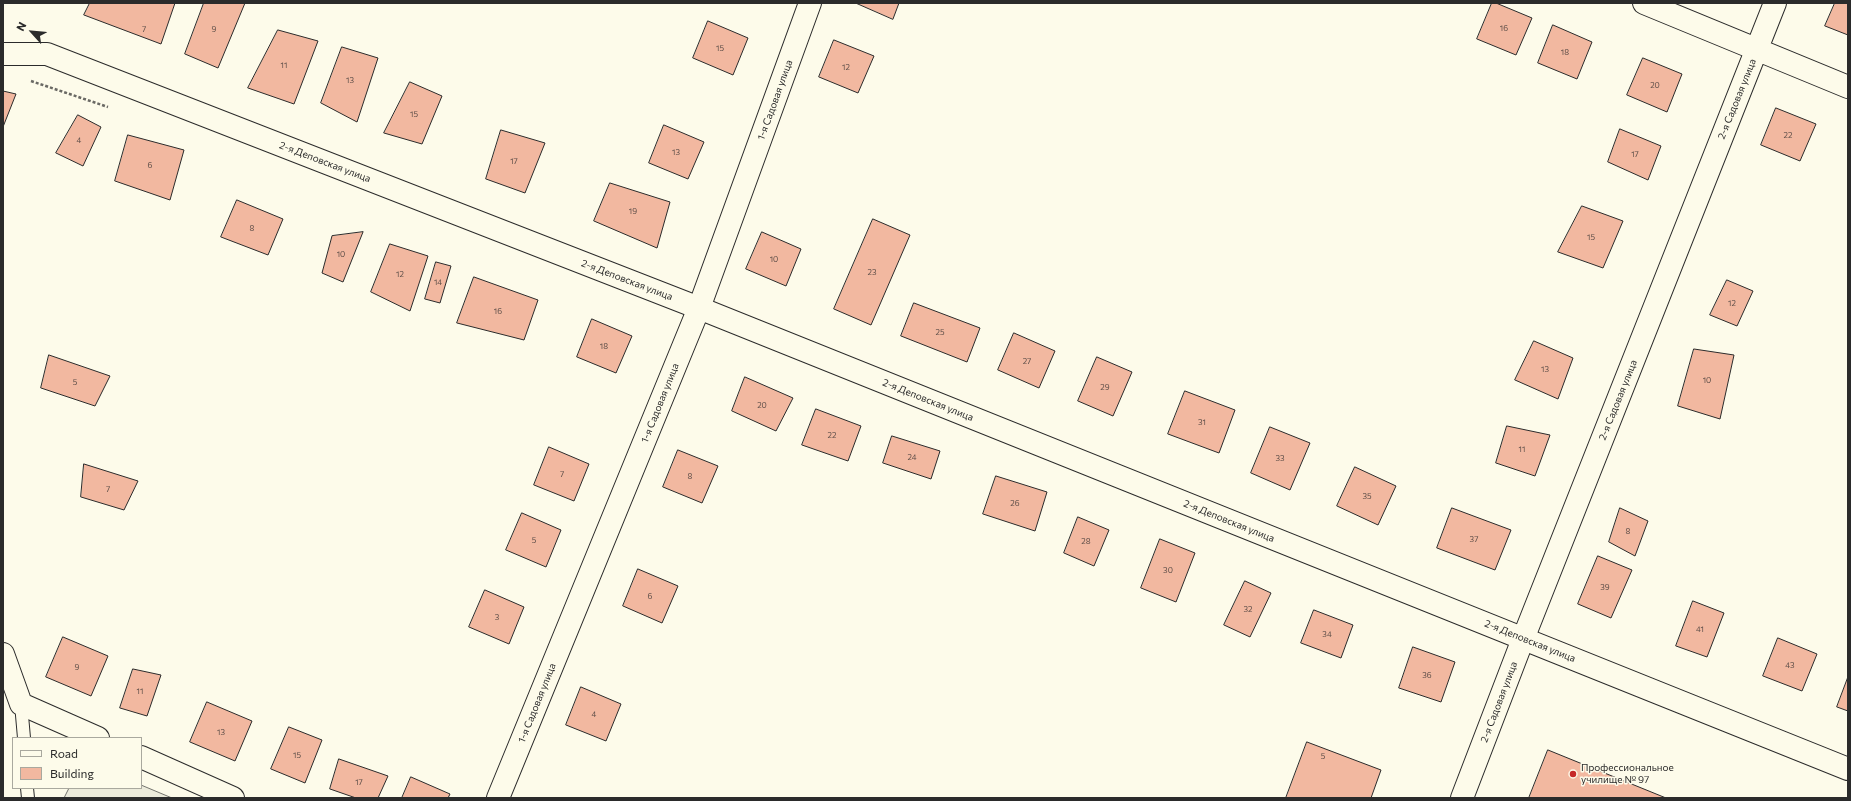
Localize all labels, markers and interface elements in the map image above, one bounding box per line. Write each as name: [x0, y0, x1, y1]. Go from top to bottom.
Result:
north arrow: [12, 12, 52, 52]
text: N: [13, 20, 29, 33]
house number: 16: [1500, 23, 1508, 33]
house number: 7: [142, 24, 146, 34]
house number: 9: [212, 24, 216, 34]
house number: 15: [716, 43, 724, 53]
house number: 18: [1561, 47, 1569, 57]
street label: 2-я Садовая улица: [1715, 57, 1759, 141]
street label: 1-я Садовая улица: [755, 58, 795, 142]
house number: 11: [281, 60, 287, 70]
house number: 12: [842, 62, 850, 72]
house number: 13: [346, 75, 354, 85]
house number: 20: [1650, 80, 1660, 90]
house number: 15: [410, 109, 418, 119]
house number: 22: [1784, 130, 1792, 140]
house number: 4: [77, 135, 81, 145]
street label: 2-я Деповская улица: [278, 139, 372, 185]
house number: 13: [672, 147, 680, 157]
house number: 17: [1631, 149, 1639, 159]
house number: 17: [510, 156, 518, 166]
house number: 6: [148, 160, 152, 170]
house number: 19: [629, 206, 637, 216]
house number: 8: [250, 223, 254, 233]
house number: 15: [1587, 232, 1595, 242]
house number: 10: [337, 249, 345, 259]
house number: 10: [770, 254, 778, 264]
street label: 2-я Деповская улица: [580, 257, 674, 303]
house number: 23: [868, 267, 876, 277]
house number: 12: [396, 269, 404, 279]
house number: 14: [434, 277, 442, 287]
house number: 12: [1728, 298, 1736, 308]
house number: 16: [494, 306, 502, 316]
house number: 25: [935, 327, 945, 337]
house number: 18: [600, 341, 608, 351]
house number: 27: [1023, 356, 1031, 366]
street label: 2-я Садовая улица: [1596, 358, 1640, 442]
street label: 1-я Садовая улица: [639, 362, 681, 444]
house number: 13: [1541, 364, 1549, 374]
house number: 10: [1703, 375, 1711, 385]
street label: 2-я Деповская улица: [881, 376, 975, 424]
house number: 5: [73, 377, 77, 387]
house number: 29: [1100, 382, 1110, 392]
house number: 20: [757, 400, 767, 410]
house number: 31: [1198, 417, 1206, 427]
house number: 22: [828, 430, 836, 440]
house number: 11: [1519, 444, 1525, 454]
house number: 24: [907, 452, 917, 462]
house number: 33: [1275, 453, 1285, 463]
house number: 7: [560, 469, 564, 479]
house number: 8: [688, 471, 692, 481]
house number: 7: [106, 484, 110, 494]
house number: 35: [1362, 491, 1372, 501]
street label: 2-я Деповская улица: [1182, 497, 1276, 545]
house number: 26: [1010, 498, 1020, 508]
house number: 8: [1626, 526, 1630, 536]
house number: 37: [1470, 534, 1478, 544]
house number: 5: [532, 535, 536, 545]
house number: 28: [1081, 536, 1091, 546]
house number: 30: [1163, 565, 1173, 575]
house number: 39: [1600, 582, 1610, 592]
house number: 6: [648, 591, 652, 601]
house number: 32: [1244, 604, 1252, 614]
house number: 3: [495, 612, 499, 622]
street label: 2-я Деповская улица: [1483, 617, 1577, 665]
house number: 41: [1696, 624, 1704, 634]
house number: 34: [1322, 629, 1332, 639]
street label: 2-я Садовая улица: [1478, 660, 1520, 744]
house number: 43: [1785, 660, 1795, 670]
house number: 9: [75, 662, 79, 672]
street label: 1-я Садовая улица: [516, 662, 558, 744]
house number: 36: [1422, 670, 1432, 680]
house number: 11: [137, 686, 143, 696]
house number: 4: [592, 709, 596, 719]
house number: 13: [217, 727, 225, 737]
legend: [12, 737, 142, 789]
text: Road: [50, 746, 78, 760]
house number: 15: [293, 750, 301, 760]
house number: 5: [1321, 751, 1325, 761]
place label: Профессиональное училище № 97: [1581, 762, 1674, 786]
text: Building: [50, 766, 94, 780]
marker: Профессиональное училище № 97: [1568, 769, 1578, 779]
house number: 17: [355, 777, 363, 787]

